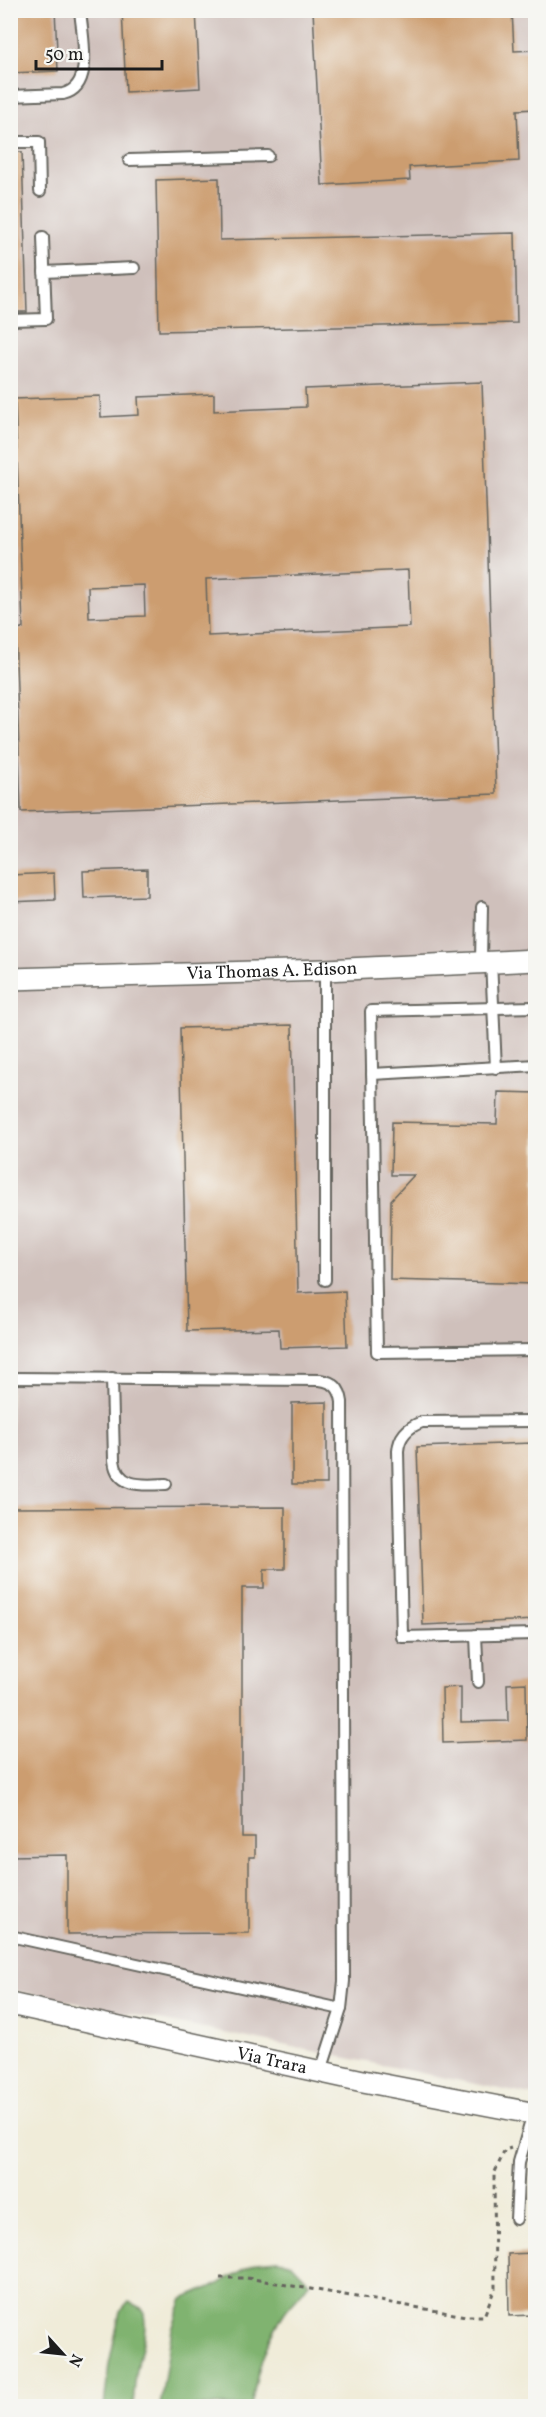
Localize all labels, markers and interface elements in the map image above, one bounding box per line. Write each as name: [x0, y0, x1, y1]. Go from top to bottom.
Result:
scale bar: [36, 33, 162, 71]
text: 50 m: [45, 43, 84, 68]
street label: Via Thomas A. Edison: [186, 956, 358, 986]
street label: Via Trara: [234, 2041, 310, 2081]
north arrow: [33, 2324, 93, 2384]
text: N: [62, 2350, 87, 2370]

